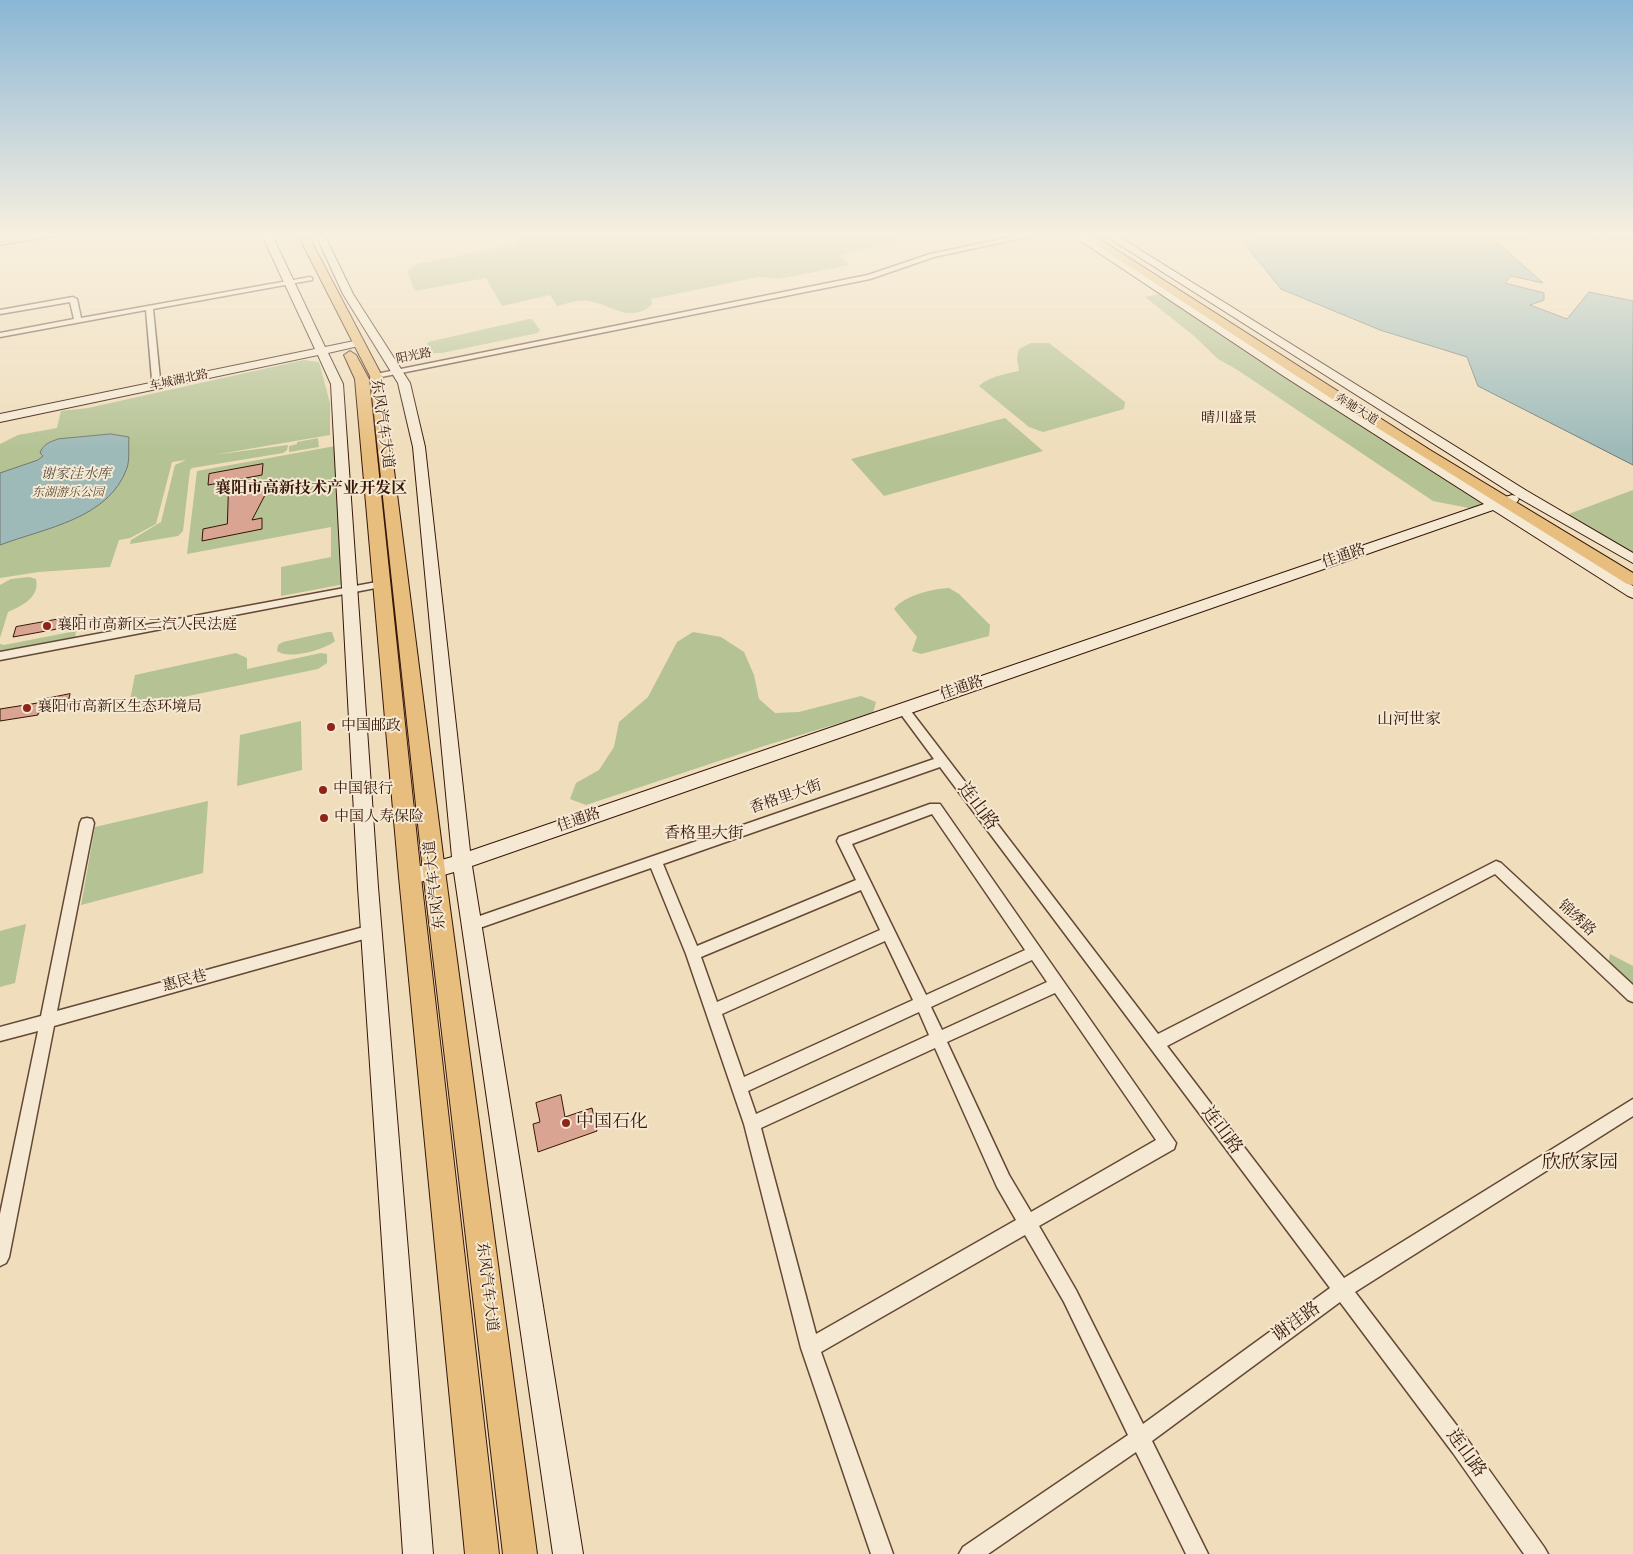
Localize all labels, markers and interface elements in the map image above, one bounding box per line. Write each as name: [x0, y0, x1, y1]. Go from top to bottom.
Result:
street label: 阳光路: [395, 346, 433, 368]
street label: 车城湖北路: [148, 368, 210, 394]
street label: 东风汽车大道: [366, 378, 396, 470]
street label: 奔驰大道: [1332, 391, 1380, 429]
district label: 晴川盛景: [1201, 411, 1257, 427]
water label: 谢家洼水库: [41, 467, 111, 483]
district label: 襄阳市高新技术产业开发区: [215, 480, 407, 500]
park label: 东湖游乐公园: [32, 487, 104, 501]
street label: 佳通路: [1320, 541, 1368, 573]
place label: 襄阳市高新区二汽人民法庭: [57, 617, 237, 635]
marker: 襄阳市高新区二汽人民法庭: [41, 620, 53, 632]
street label: 佳通路: [938, 673, 986, 705]
place label: 襄阳市高新区生态环境局: [37, 699, 202, 717]
marker: 襄阳市高新区生态环境局: [21, 702, 33, 714]
district label: 山河世家: [1377, 711, 1441, 731]
place label: 中国邮政: [341, 718, 401, 736]
marker: 中国邮政: [325, 721, 337, 733]
street label: 香格里大街: [748, 777, 824, 819]
street label: 连山路: [952, 779, 1002, 835]
place label: 中国银行: [333, 781, 393, 799]
marker: 中国银行: [317, 784, 329, 796]
street label: 佳通路: [555, 805, 603, 837]
place label: 中国人寿保险: [334, 809, 424, 827]
marker: 中国人寿保险: [318, 812, 330, 824]
district label: 香格里大街: [664, 825, 744, 845]
street label: 东风汽车大道: [422, 839, 450, 931]
street label: 锦绣路: [1553, 897, 1599, 941]
street label: 惠民巷: [161, 967, 209, 997]
street label: 连山路: [1196, 1103, 1246, 1159]
place label: 中国石化: [576, 1112, 648, 1134]
marker: 中国石化: [560, 1117, 572, 1129]
district label: 欣欣家园: [1542, 1153, 1618, 1175]
street label: 东风汽车大道: [472, 1241, 500, 1333]
street label: 谢洼路: [1269, 1298, 1325, 1348]
street label: 连山路: [1440, 1426, 1490, 1482]

